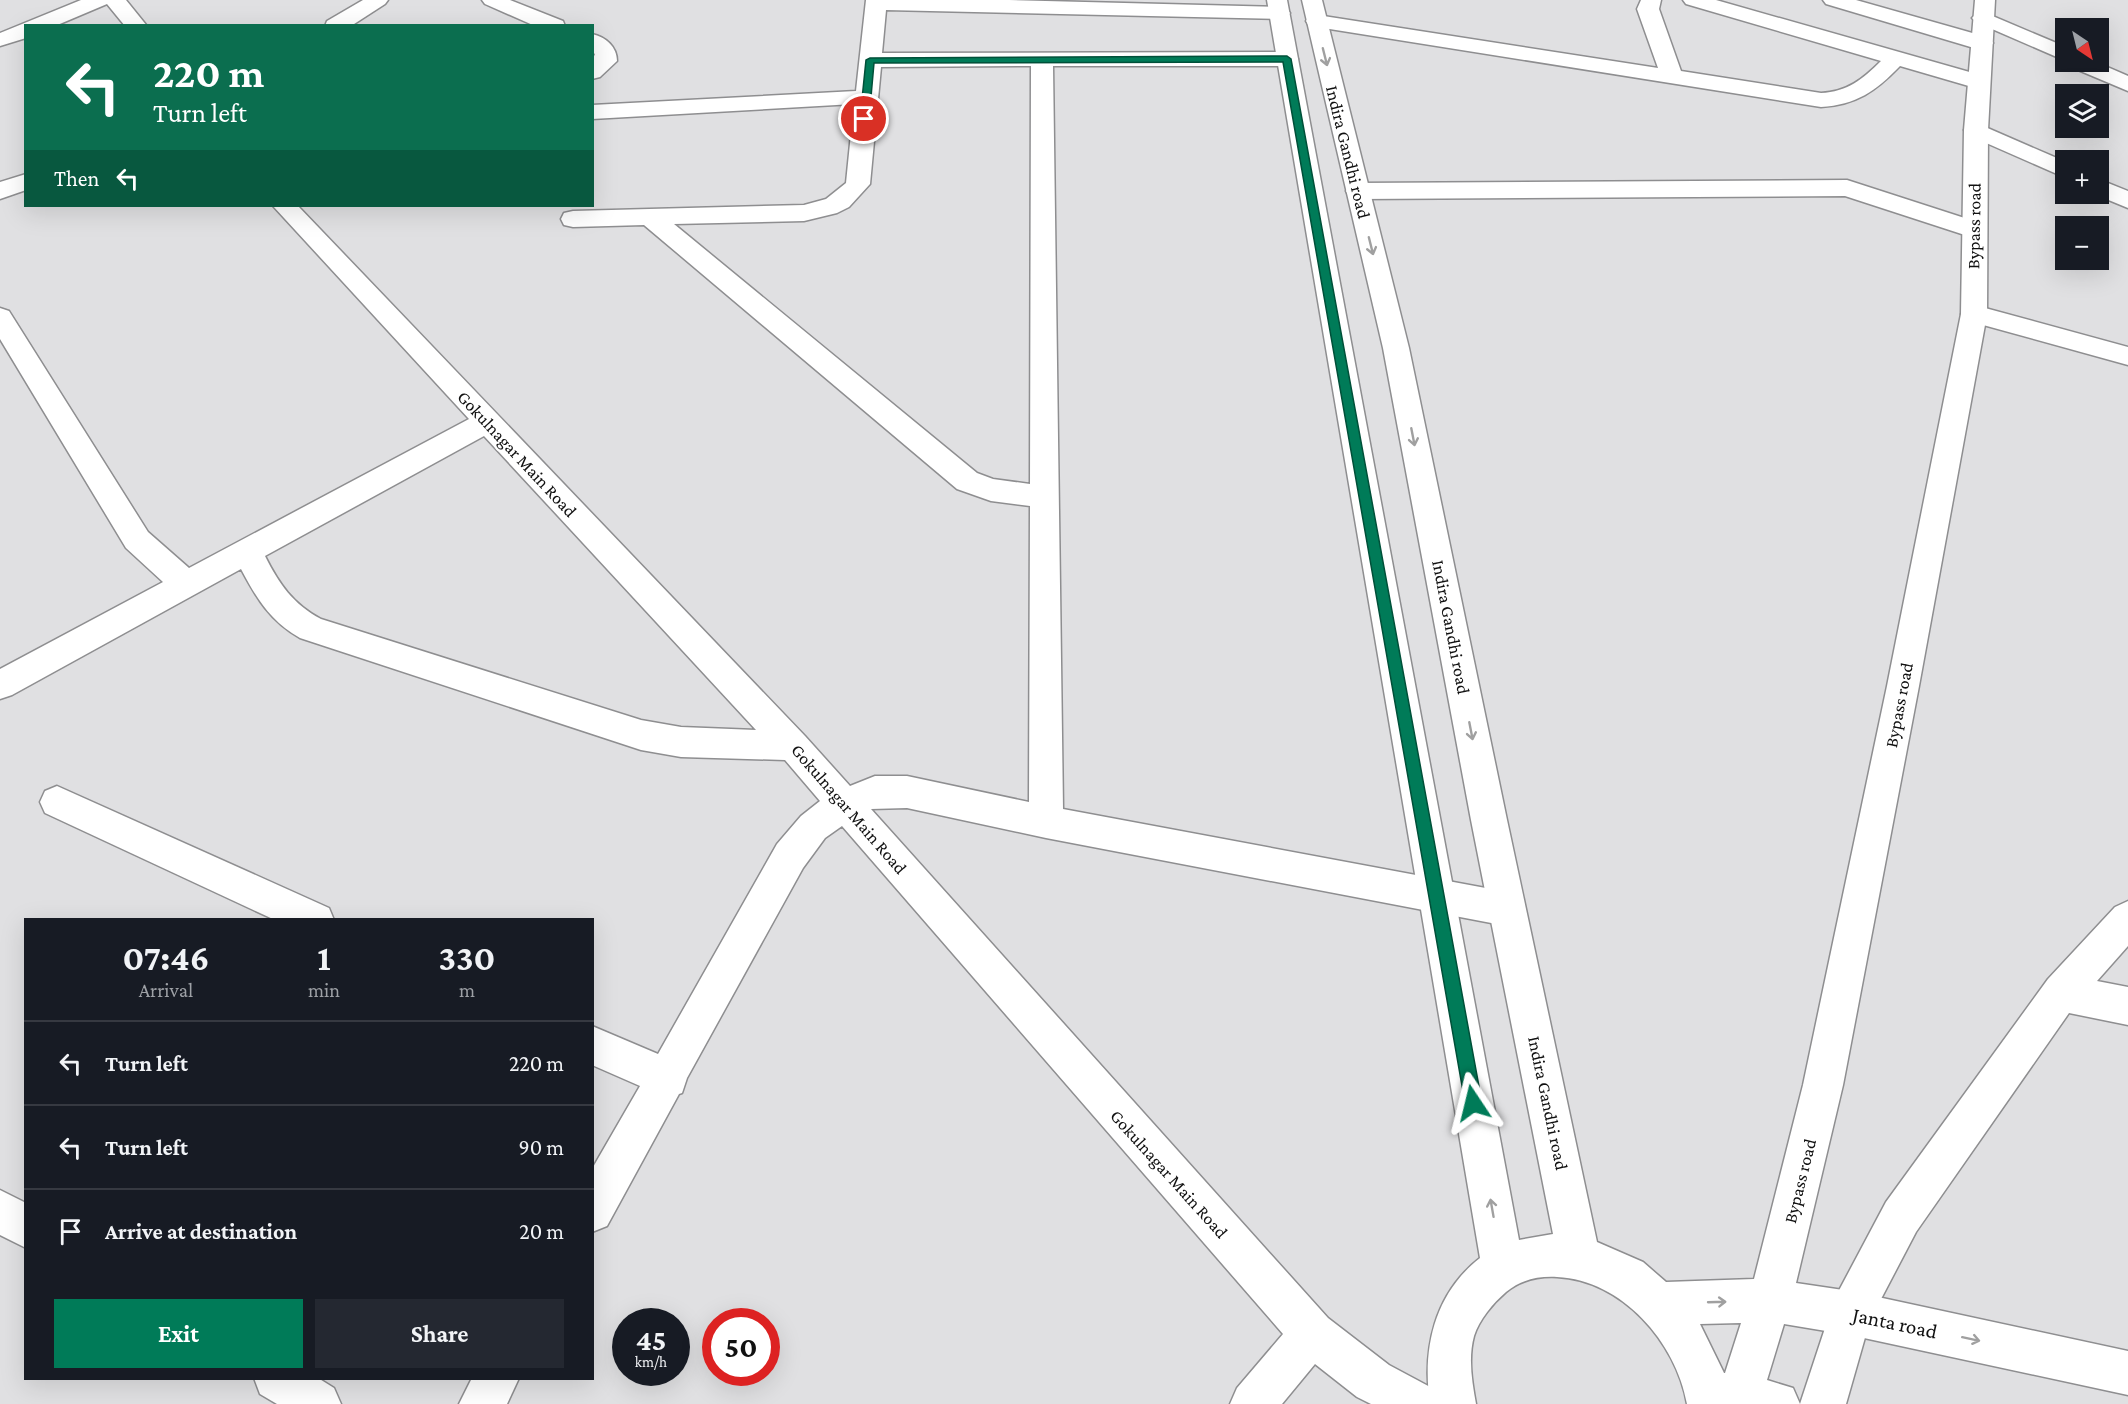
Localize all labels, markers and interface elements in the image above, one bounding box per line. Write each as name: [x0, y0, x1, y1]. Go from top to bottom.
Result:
north arrow: [2055, 18, 2109, 72]
map controls: [2055, 18, 2109, 270]
one-way arrow: [1320, 47, 1332, 66]
icon: left: [54, 48, 132, 126]
text: 220 m: [153, 49, 264, 96]
street label: Indira Gandhi road: [1322, 83, 1374, 221]
button: layers: [2055, 84, 2109, 138]
pin: [838, 93, 889, 144]
text: Turn left: [153, 98, 247, 128]
icon: arrive: [847, 102, 880, 135]
button: +: [2055, 150, 2109, 204]
icon: left: [111, 162, 144, 195]
text: Then: [54, 166, 99, 191]
street label: Bypass road: [1963, 182, 1985, 269]
button: −: [2055, 216, 2109, 270]
one-way arrow: [1366, 237, 1378, 256]
street label: Gokulnagar Main Road: [453, 387, 581, 522]
one-way arrow: [1408, 426, 1419, 446]
street label: Indira Gandhi road: [1428, 558, 1474, 696]
street label: Bypass road: [1881, 660, 1917, 749]
one-way arrow: [1466, 721, 1477, 740]
street label: Gokulnagar Main Road: [787, 740, 911, 878]
text: 07:46: [123, 938, 209, 978]
text: 1: [317, 938, 331, 978]
text: 330: [439, 938, 495, 978]
text: Arrival: [139, 979, 193, 1001]
text: min: [308, 979, 340, 1001]
text: m: [459, 979, 475, 1001]
street label: Indira Gandhi road: [1524, 1034, 1572, 1172]
icon: left: [54, 1047, 87, 1080]
text: Turn left: [105, 1051, 188, 1076]
text: 220 m: [509, 1051, 564, 1076]
position arrow: [1441, 1071, 1505, 1135]
street label: Gokulnagar Main Road: [1106, 1106, 1232, 1243]
icon: left: [54, 1131, 87, 1164]
text: Turn left: [105, 1135, 188, 1160]
text: 90 m: [519, 1135, 564, 1160]
street label: Bypass road: [1780, 1136, 1820, 1225]
one-way arrow: [1486, 1199, 1497, 1219]
icon: arrive: [54, 1215, 87, 1248]
text: Arrive at destination: [105, 1219, 297, 1244]
text: 20 m: [519, 1219, 564, 1244]
one-way arrow: [1706, 1296, 1726, 1308]
button: Exit: [54, 1299, 303, 1368]
button: Share: [315, 1299, 564, 1368]
street label: Janta road: [1849, 1302, 1940, 1344]
speed limit sign: 50: [702, 1308, 780, 1386]
text: 45: [636, 1323, 666, 1356]
one-way arrow: [1961, 1334, 1980, 1345]
text: km/h: [635, 1354, 667, 1370]

